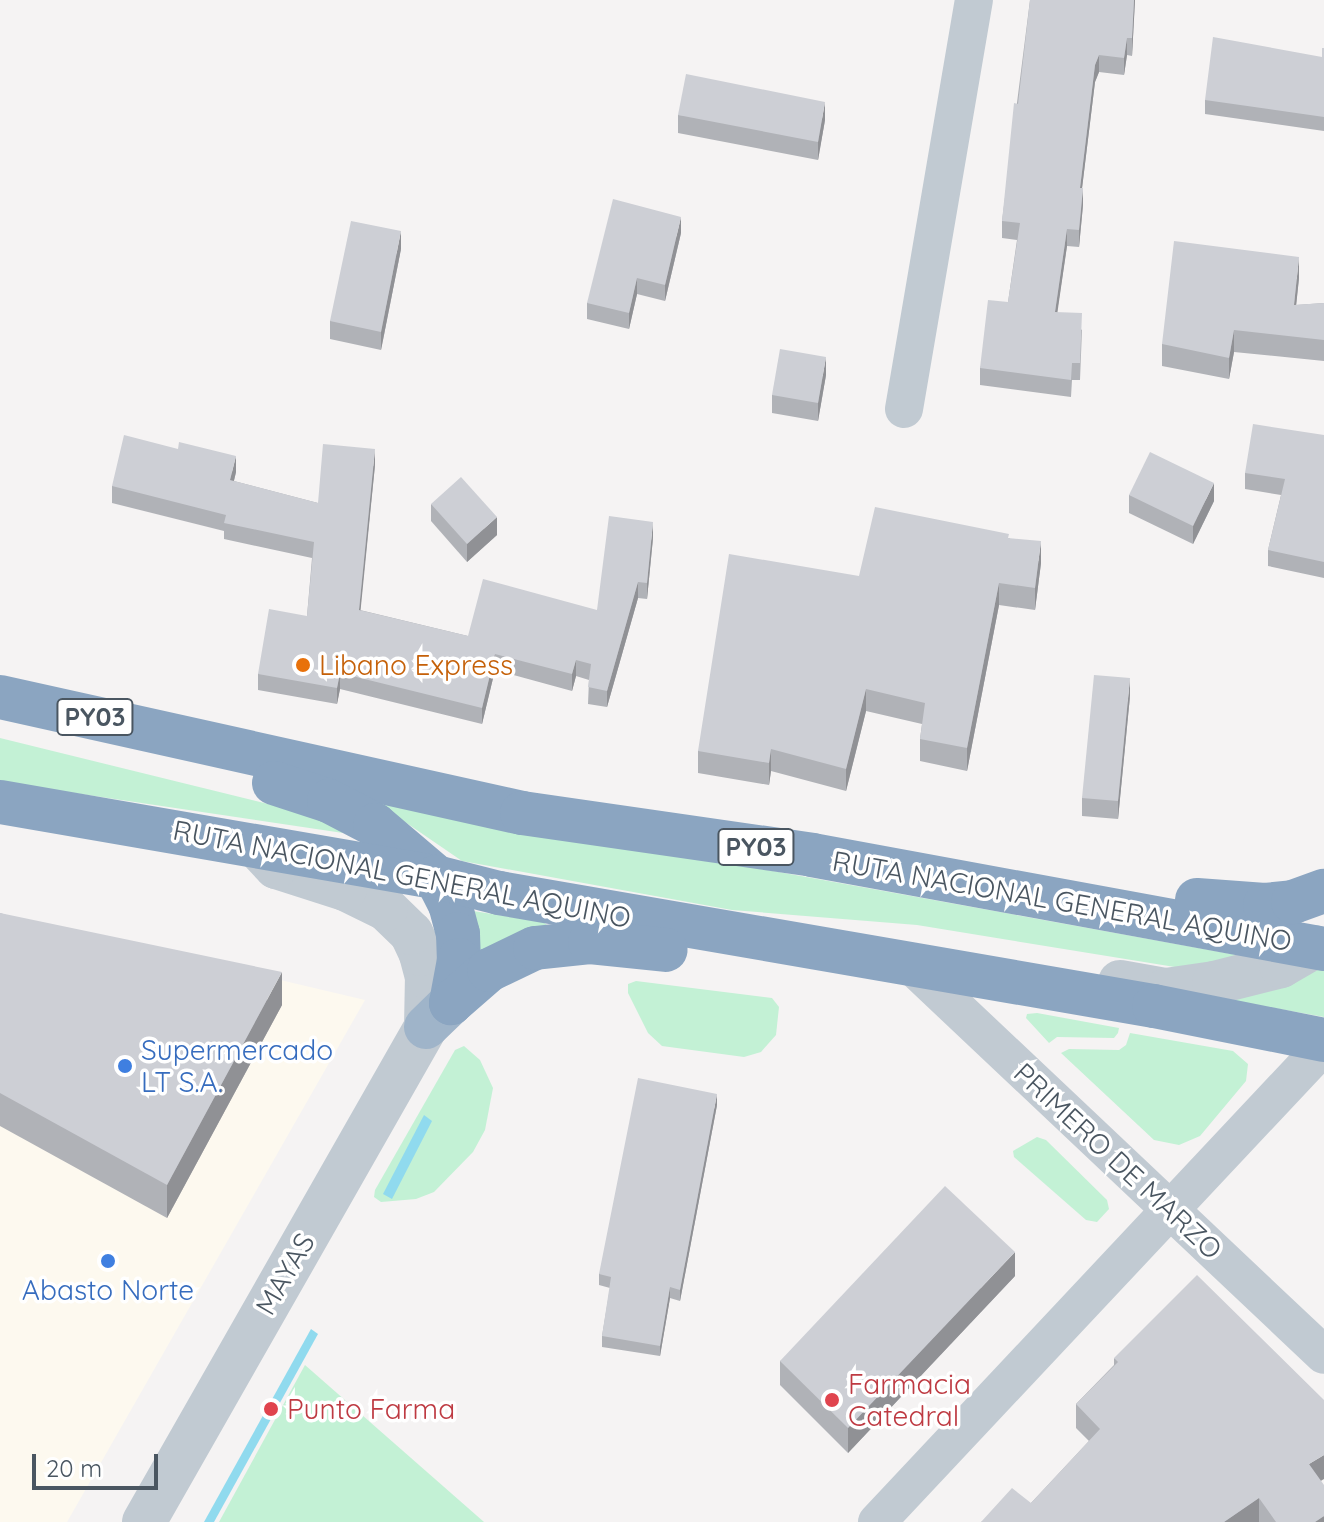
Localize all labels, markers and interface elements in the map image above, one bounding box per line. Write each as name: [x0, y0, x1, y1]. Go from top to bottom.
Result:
place label: Libano Express: [319, 648, 513, 682]
marker: Libano Express: [294, 656, 312, 674]
road number: PY03: [55, 695, 135, 739]
street label: RUTA NACIONAL GENERAL AQUINO: [170, 813, 634, 935]
road number: PY03: [716, 825, 796, 869]
street label: RUTA NACIONAL GENERAL AQUINO: [830, 844, 1294, 958]
place label: Supermercado LT S.A.: [141, 1033, 333, 1099]
street label: PRIMERO DE MARZO: [1007, 1056, 1229, 1266]
marker: Supermercado LT S.A.: [116, 1057, 134, 1075]
street label: MAYAS: [248, 1227, 322, 1321]
marker: Abasto Norte: [99, 1252, 117, 1270]
place label: Abasto Norte: [22, 1273, 194, 1307]
place label: Farmacia Catedral: [848, 1367, 971, 1433]
marker: Farmacia Catedral: [823, 1391, 841, 1409]
place label: Punto Farma: [287, 1392, 455, 1426]
marker: Punto Farma: [262, 1400, 280, 1418]
scale bar: [36, 1438, 162, 1488]
text: 20 m: [46, 1453, 102, 1483]

